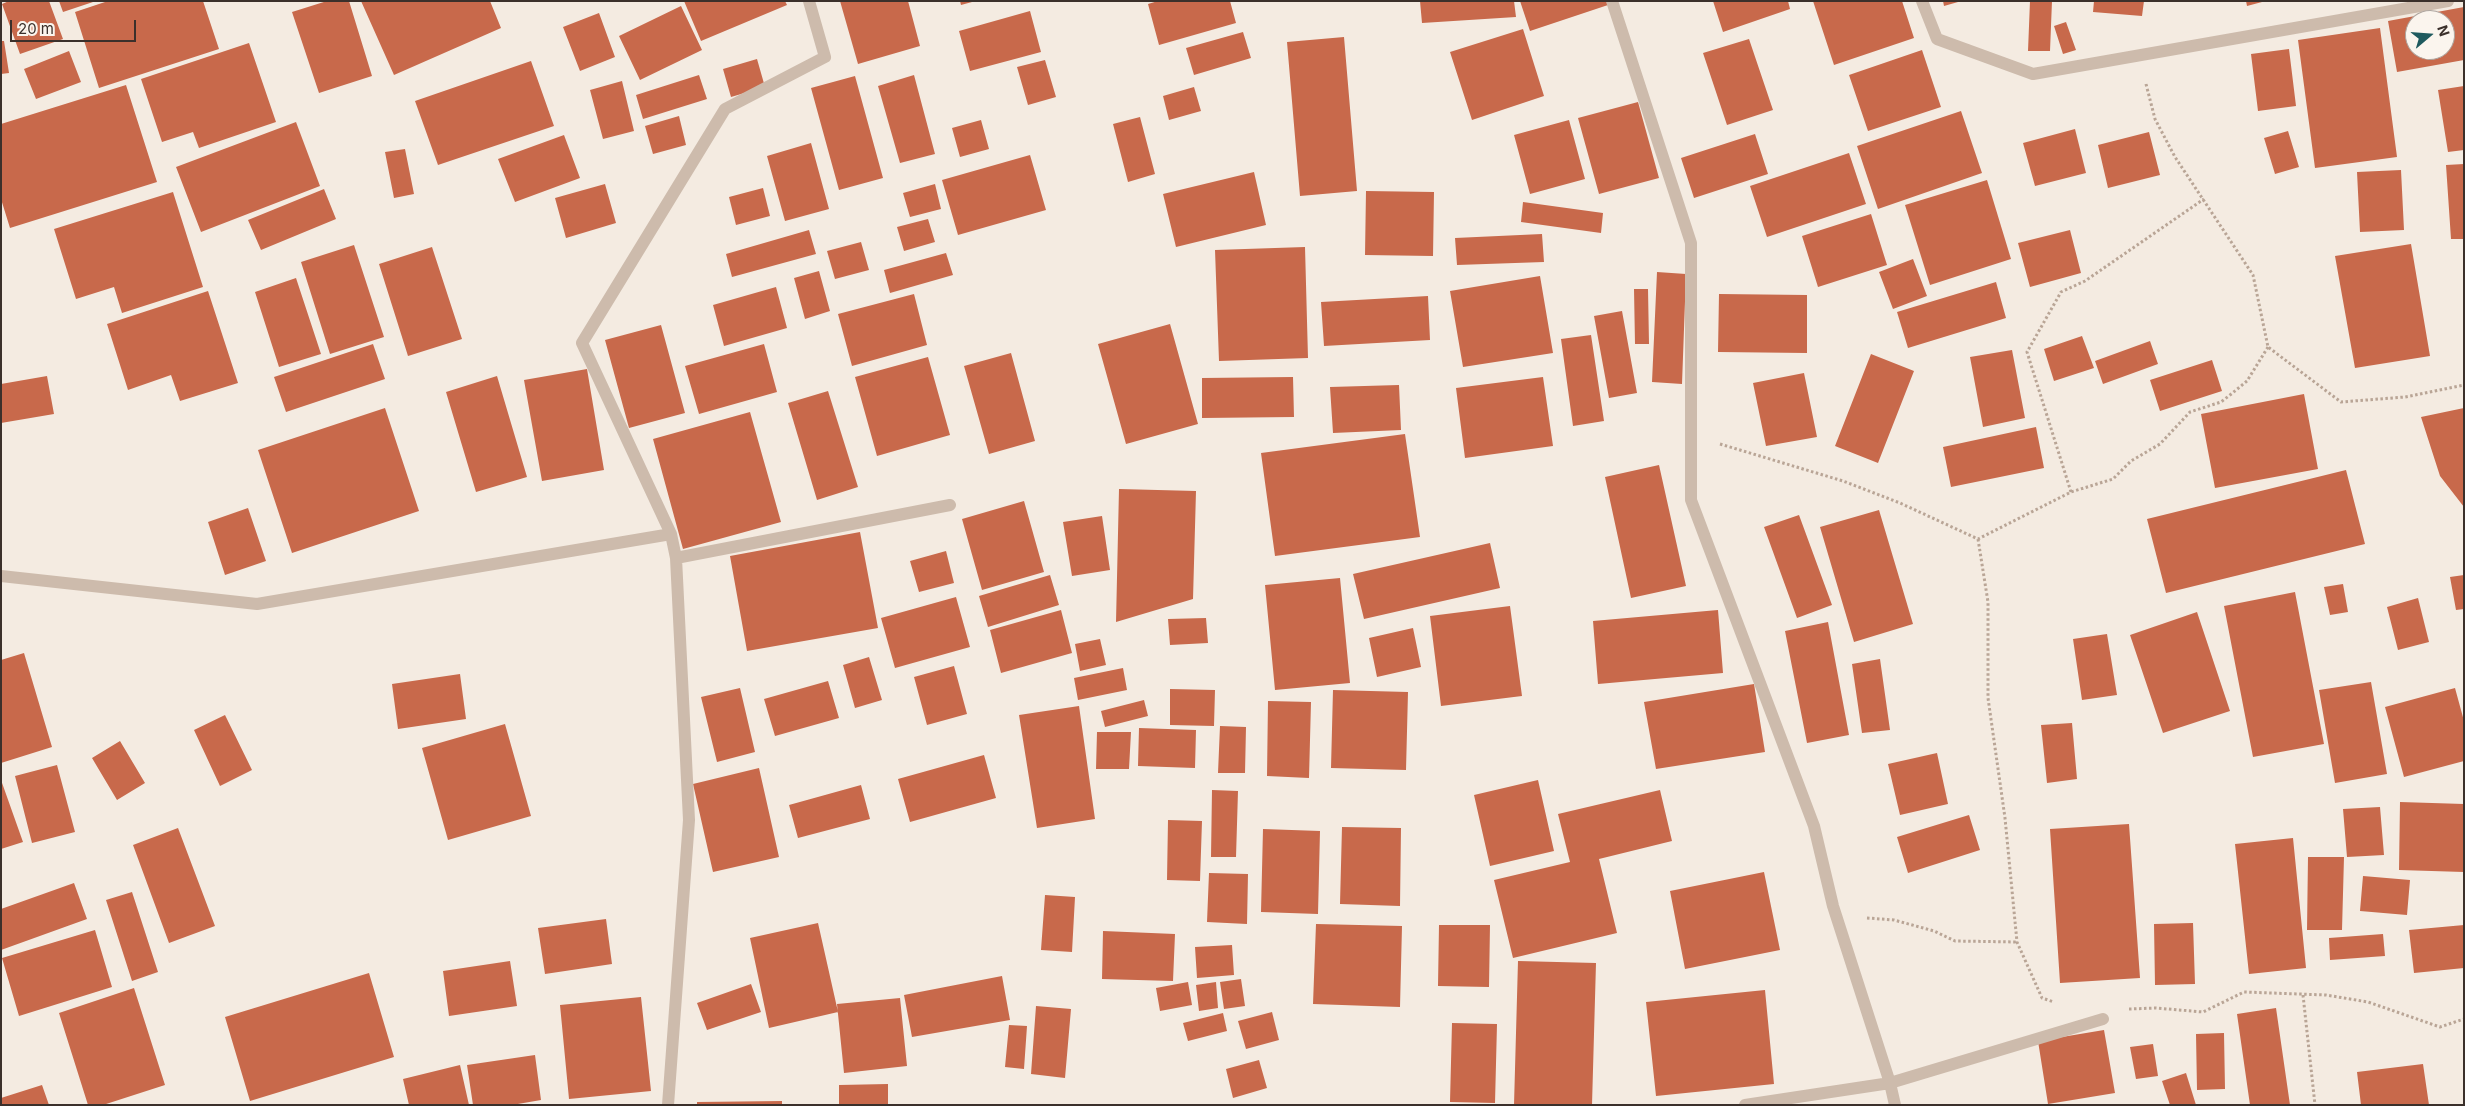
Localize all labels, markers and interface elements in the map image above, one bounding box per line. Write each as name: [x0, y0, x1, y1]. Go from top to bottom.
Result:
scale bar: [12, 10, 139, 42]
north arrow: [2405, 10, 2455, 60]
text: 20 m: [18, 19, 54, 38]
text: N: [2434, 23, 2454, 38]

